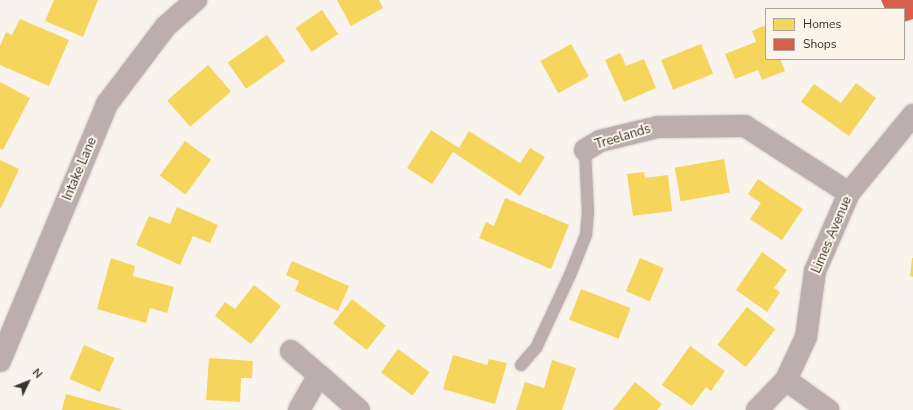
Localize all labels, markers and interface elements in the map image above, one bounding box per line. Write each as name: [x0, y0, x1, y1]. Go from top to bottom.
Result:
legend: [765, 8, 905, 60]
text: Homes: [803, 16, 841, 32]
text: Shops: [803, 36, 837, 52]
street label: Treelands: [593, 121, 653, 153]
street label: Intake Lane: [60, 135, 100, 203]
street label: Limes Avenue: [809, 194, 855, 276]
north arrow: [8, 362, 48, 402]
text: N: [29, 365, 45, 382]

